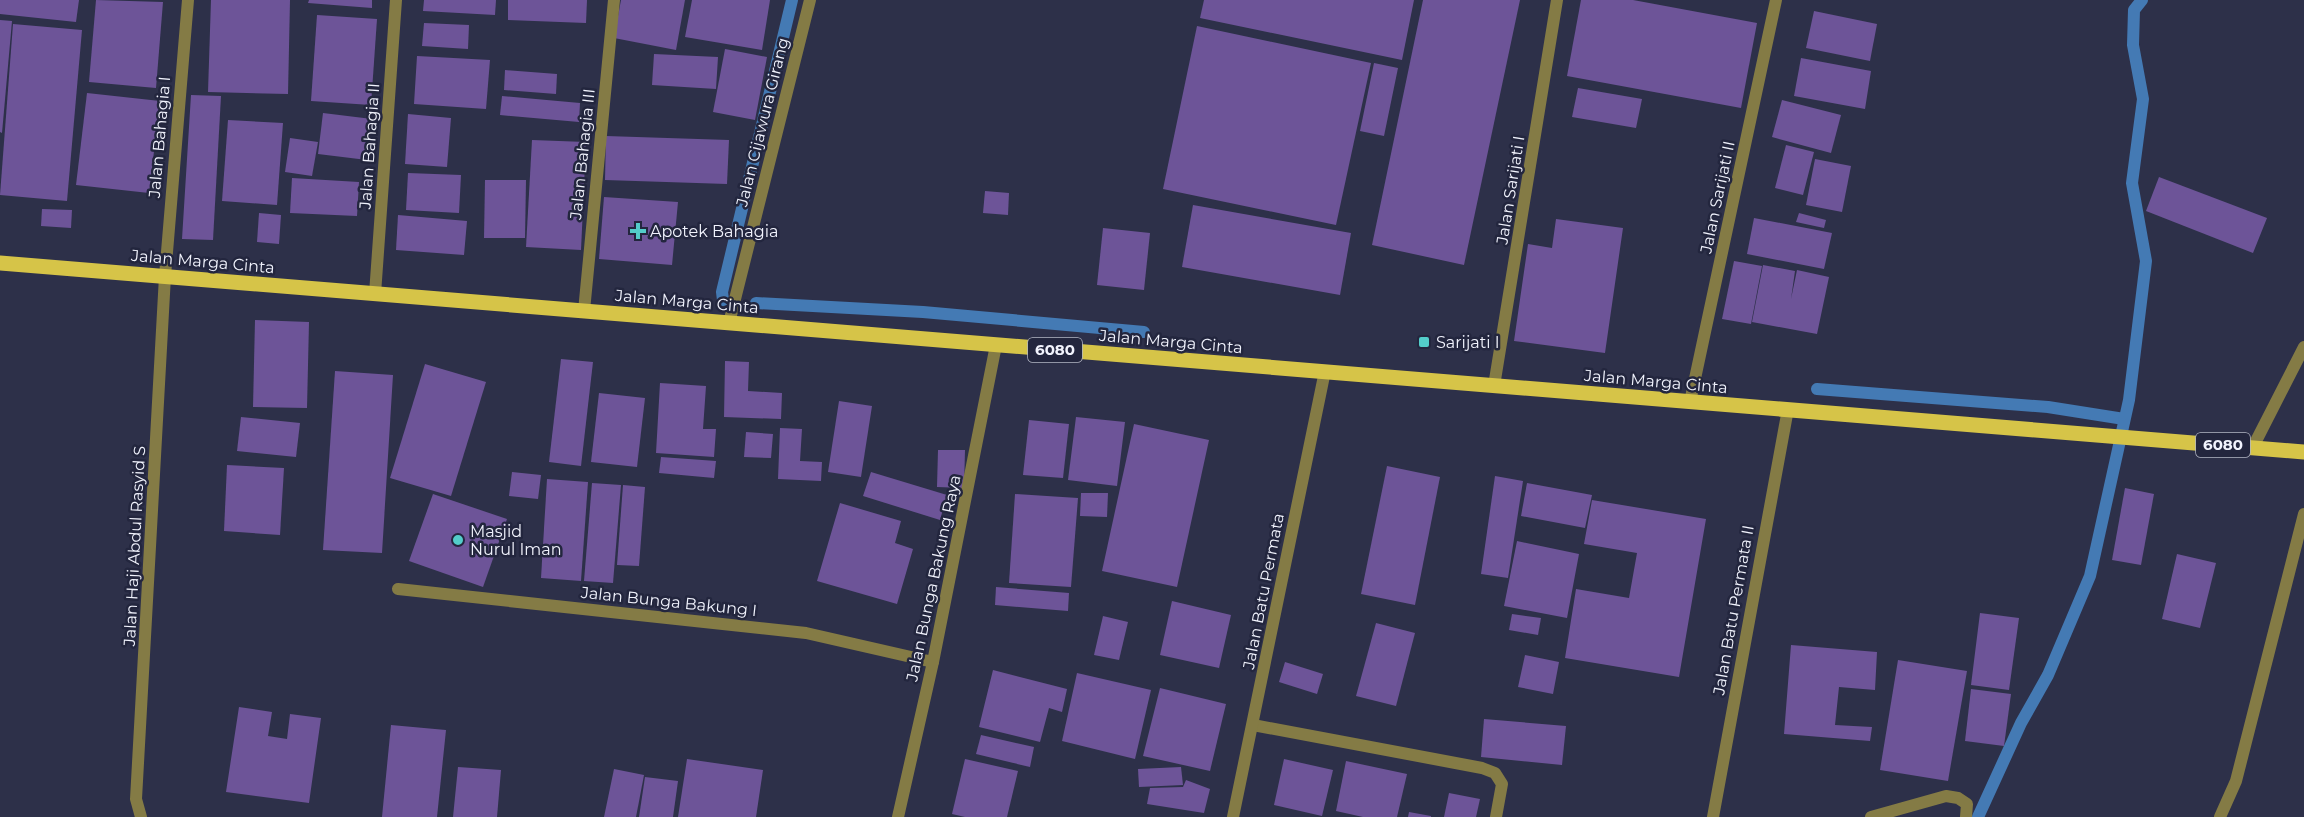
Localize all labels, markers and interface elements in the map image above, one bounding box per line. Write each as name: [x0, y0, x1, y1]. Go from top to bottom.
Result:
street label: Jalan Cijawura Girang: [732, 36, 793, 210]
street label: Jalan Bahagia I: [145, 76, 174, 199]
street label: Jalan Bahagia II: [356, 82, 383, 211]
street label: Jalan Bahagia III: [566, 88, 599, 221]
street label: Jalan Sarijati I: [1492, 134, 1528, 247]
street label: Jalan Sarijati II: [1696, 139, 1739, 256]
place label: Apotek Bahagia: [650, 222, 778, 241]
marker: Apotek Bahagia: [631, 224, 645, 238]
street label: Jalan Marga Cinta: [129, 246, 275, 277]
street label: Jalan Marga Cinta: [613, 286, 759, 317]
street label: Jalan Marga Cinta: [1097, 326, 1243, 357]
place label: Sarijati I: [1436, 333, 1500, 352]
marker: Sarijati I: [1417, 335, 1431, 349]
road number: 6080: [1028, 338, 1082, 362]
street label: Jalan Marga Cinta: [1582, 366, 1728, 397]
road number: 6080: [2196, 433, 2250, 457]
street label: Jalan Haji Abdul Rasyid S: [120, 445, 149, 648]
street label: Jalan Bunga Bakung Raya: [902, 473, 965, 684]
street label: Jalan Batu Permata: [1239, 512, 1288, 672]
place label: Masjid Nurul Iman: [470, 522, 562, 559]
street label: Jalan Batu Permata II: [1709, 524, 1758, 698]
marker: Masjid Nurul Iman: [451, 533, 465, 547]
street label: Jalan Bunga Bakung I: [579, 583, 758, 620]

